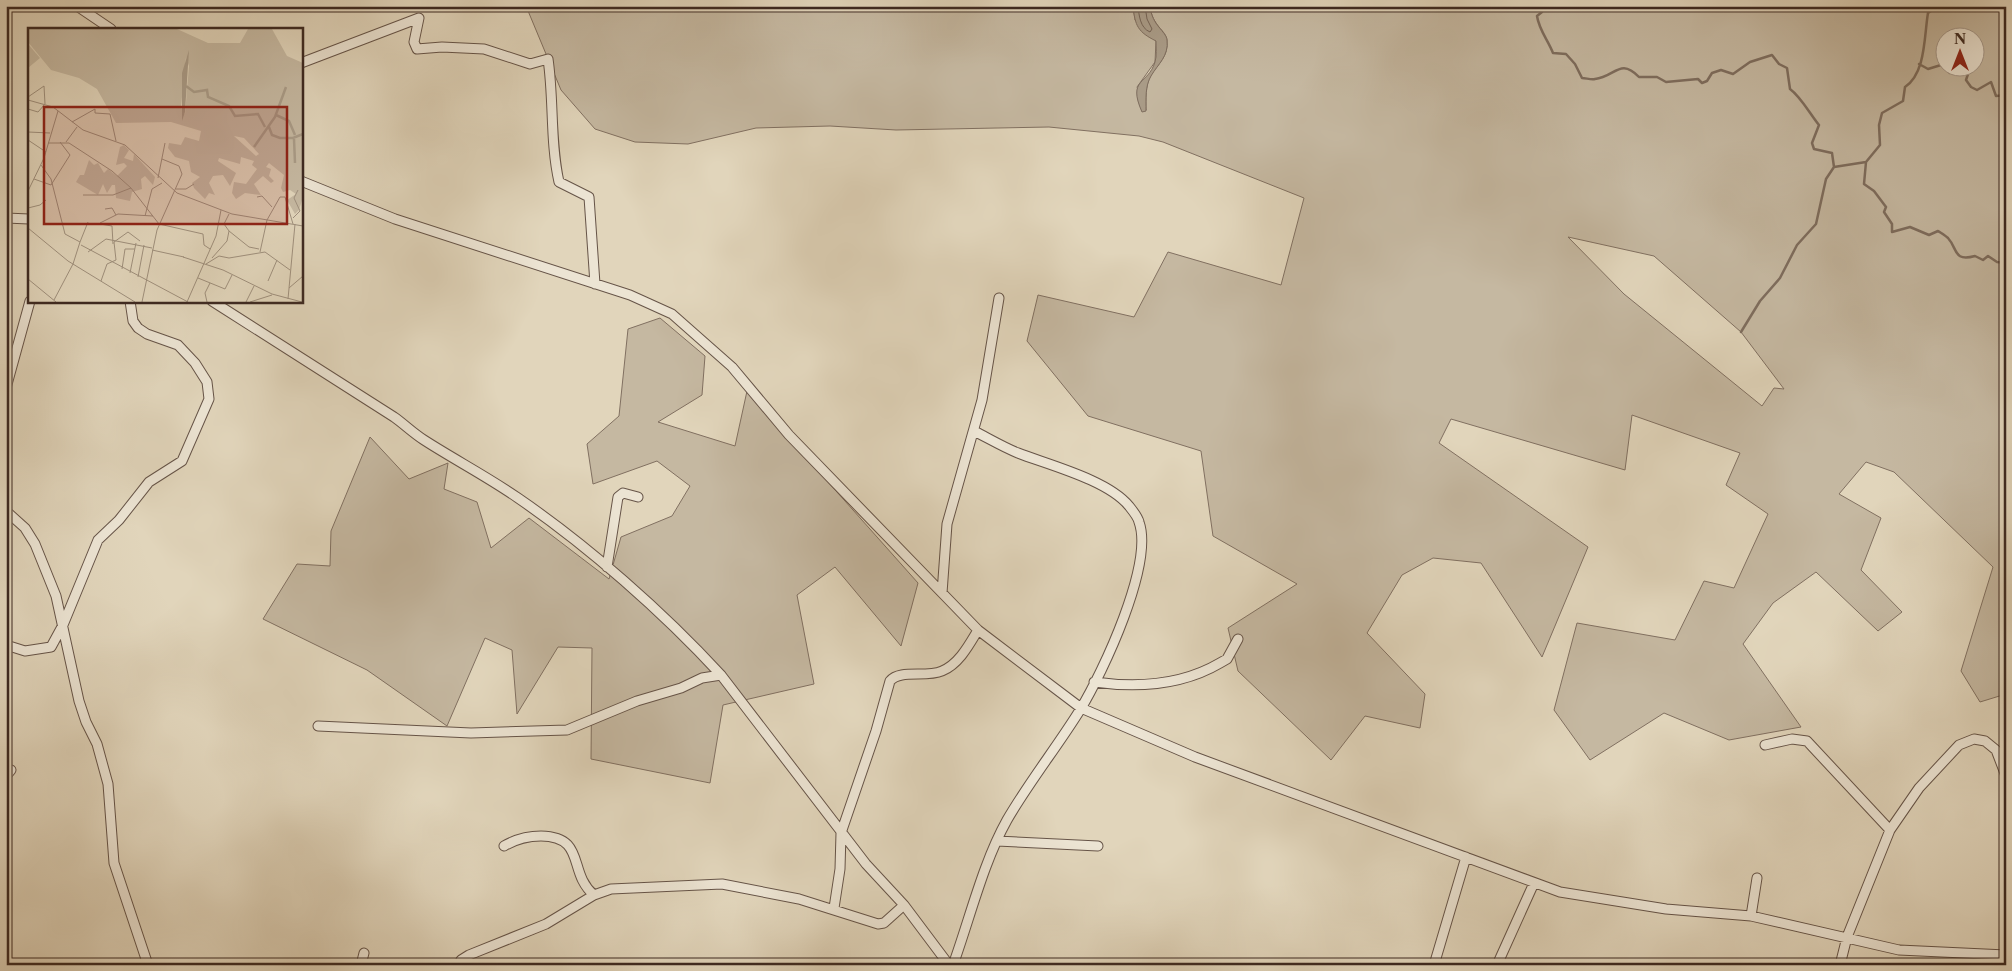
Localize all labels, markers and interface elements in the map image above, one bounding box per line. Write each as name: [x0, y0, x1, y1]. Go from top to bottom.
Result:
inset map: [28, 28, 302, 302]
north arrow: [1934, 28, 1984, 78]
text: N: [1954, 30, 1966, 48]

